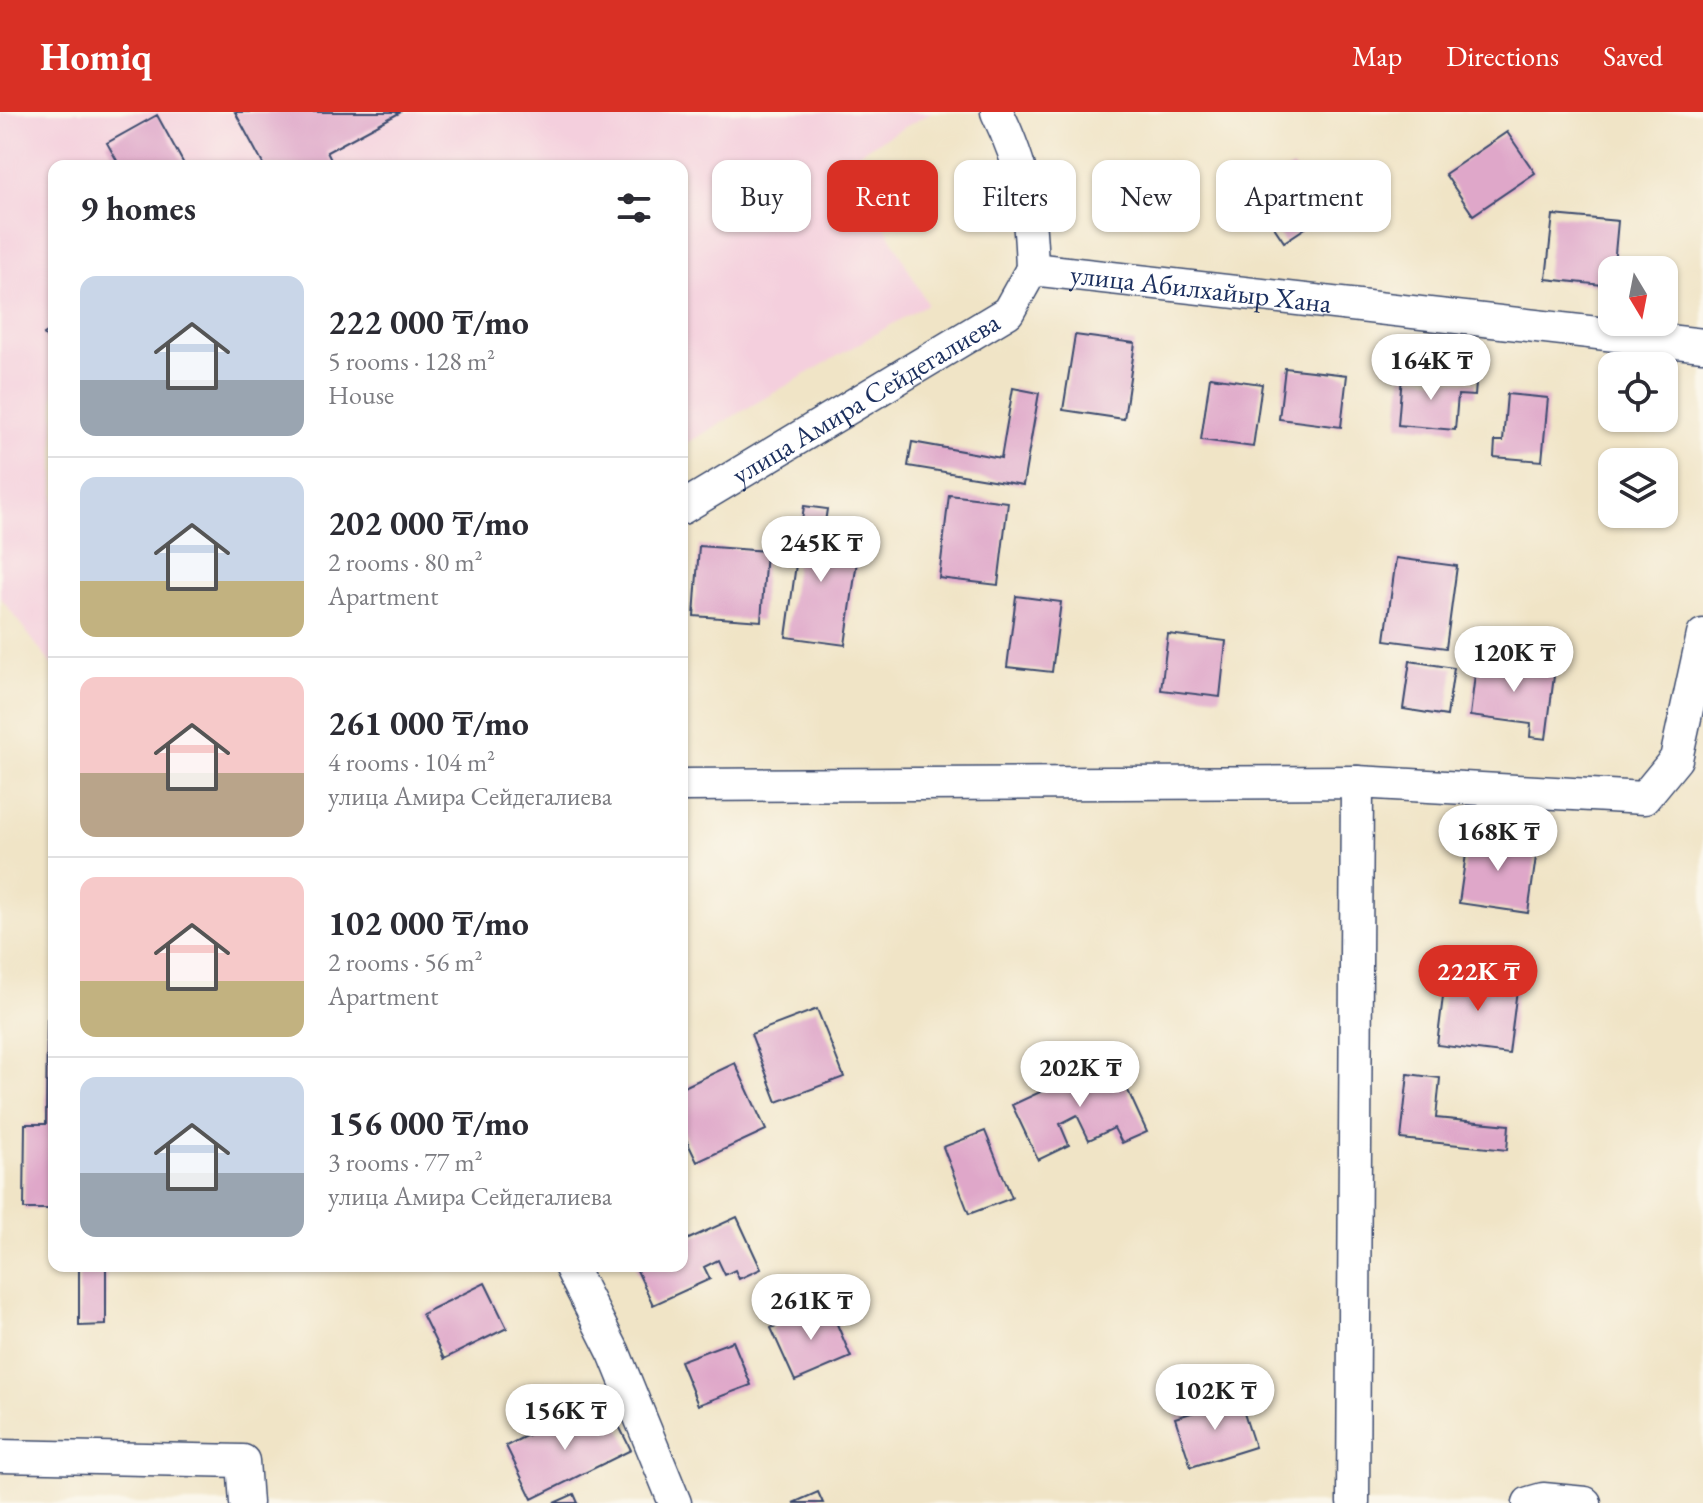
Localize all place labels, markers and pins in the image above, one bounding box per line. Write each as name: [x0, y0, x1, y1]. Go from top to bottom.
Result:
pin: 164K ₸: [1366, 334, 1496, 402]
pin: 245K ₸: [756, 516, 886, 584]
pin: 120K ₸: [1449, 626, 1579, 694]
pin: 168K ₸: [1433, 805, 1563, 873]
pin: 222K ₸: [1413, 945, 1543, 1013]
pin: 202K ₸: [1015, 1041, 1145, 1109]
pin: 261K ₸: [746, 1274, 876, 1342]
pin: 102K ₸: [1150, 1364, 1280, 1432]
pin: 156K ₸: [500, 1384, 630, 1452]

